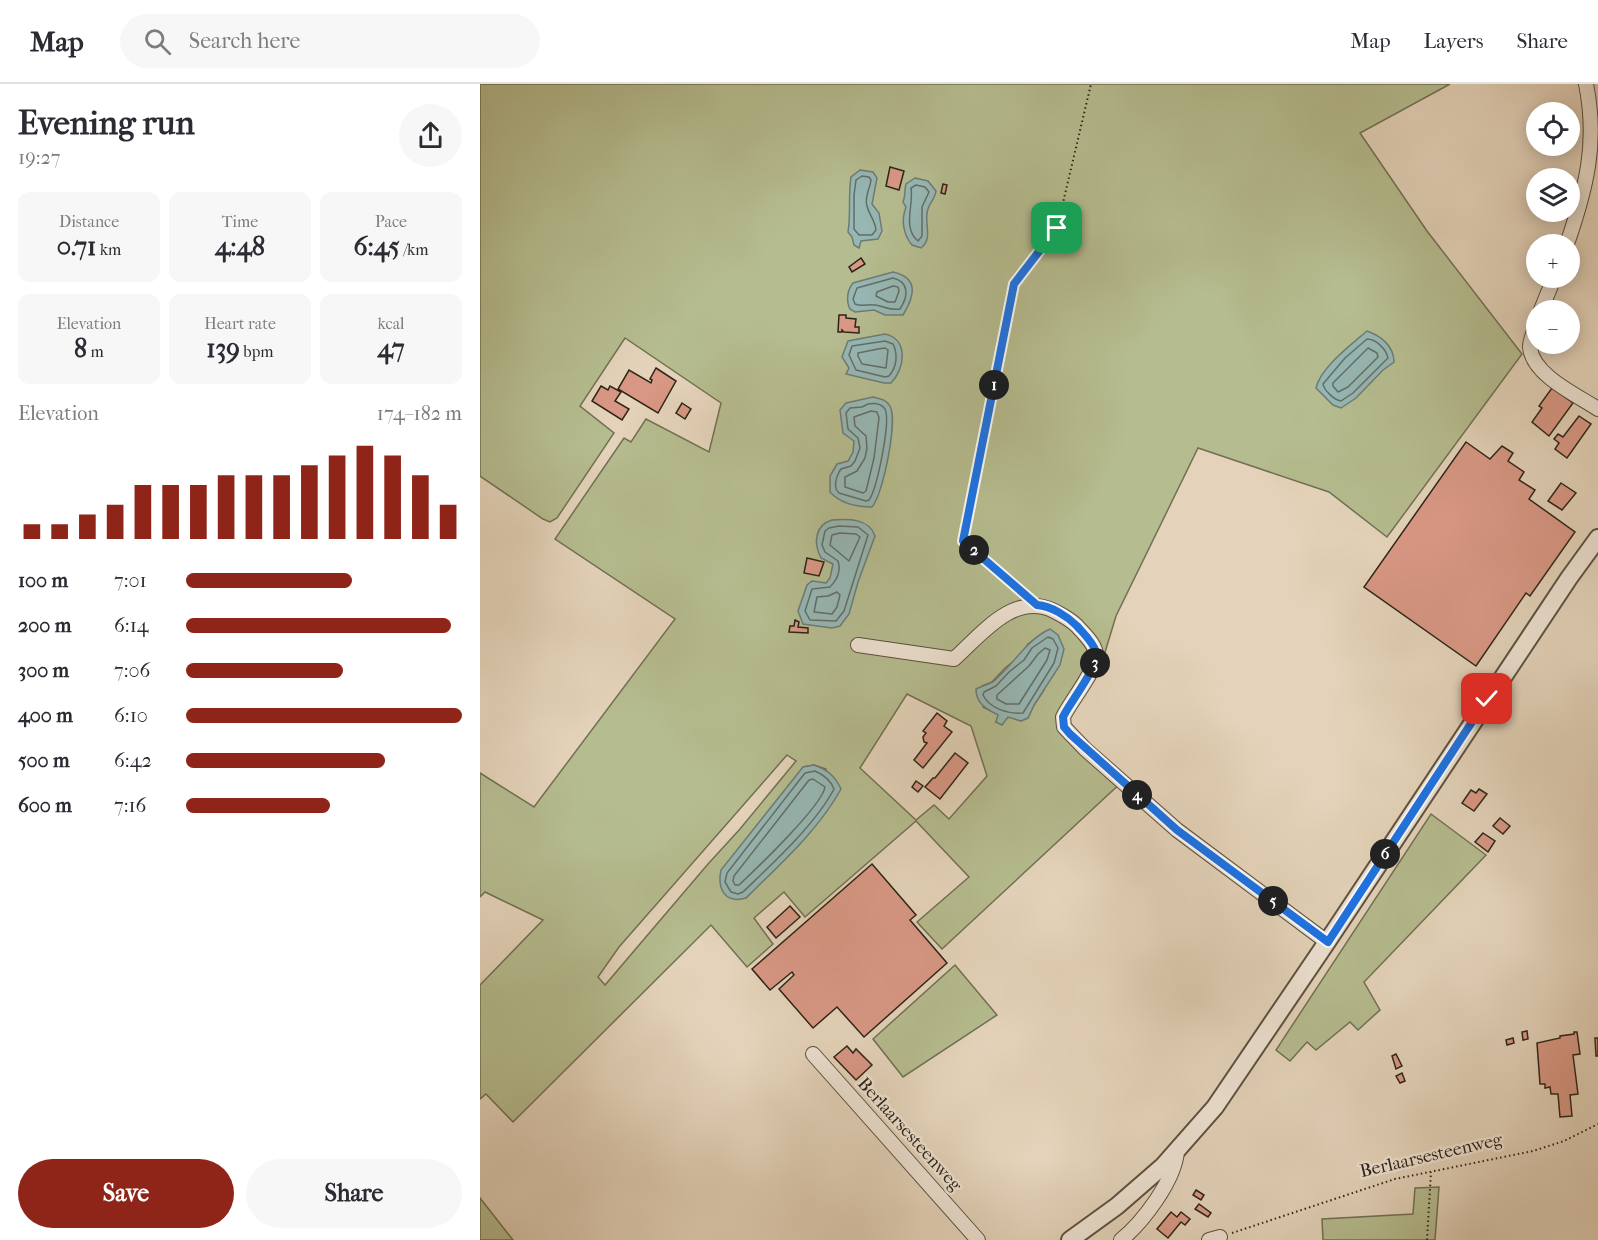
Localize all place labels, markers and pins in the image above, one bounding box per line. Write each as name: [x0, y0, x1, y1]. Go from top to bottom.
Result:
pin: [1031, 202, 1082, 253]
pin: 1: [979, 370, 1009, 400]
pin: 2: [959, 535, 989, 565]
pin: 3: [1080, 648, 1110, 678]
pin: [1461, 673, 1512, 724]
pin: 4: [1122, 780, 1152, 810]
pin: 6: [1370, 839, 1400, 869]
pin: 5: [1258, 886, 1288, 916]

